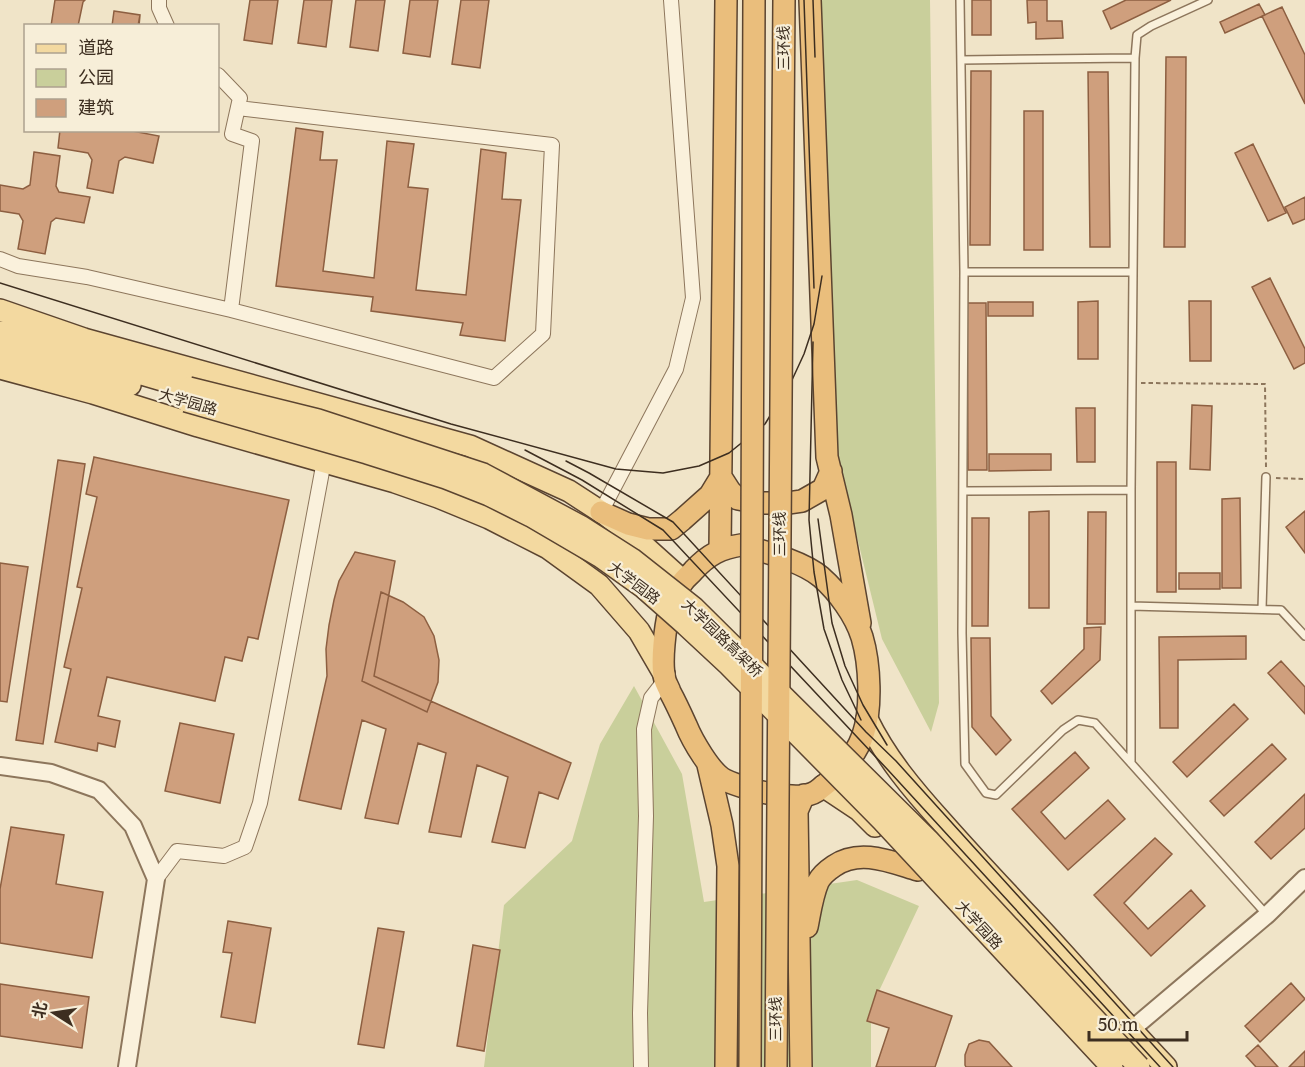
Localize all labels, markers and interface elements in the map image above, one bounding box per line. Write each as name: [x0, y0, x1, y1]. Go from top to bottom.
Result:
legend: [24, 24, 219, 132]
street label: 三环线: [771, 25, 794, 71]
text: 道路: [78, 33, 114, 60]
text: 公园: [78, 63, 114, 90]
text: 建筑: [78, 93, 114, 120]
street label: 大学园路: [156, 381, 220, 420]
street label: 三环线: [767, 511, 790, 557]
street label: 大学园路: [604, 555, 666, 609]
street label: 大学园路高架桥: [677, 592, 769, 682]
street label: 大学园路: [951, 894, 1009, 954]
north arrow: [24, 983, 84, 1043]
street label: 三环线: [763, 996, 786, 1042]
text: 北: [25, 999, 52, 1020]
scale bar: [1089, 1004, 1186, 1042]
text: 50 m: [1098, 1010, 1139, 1037]

